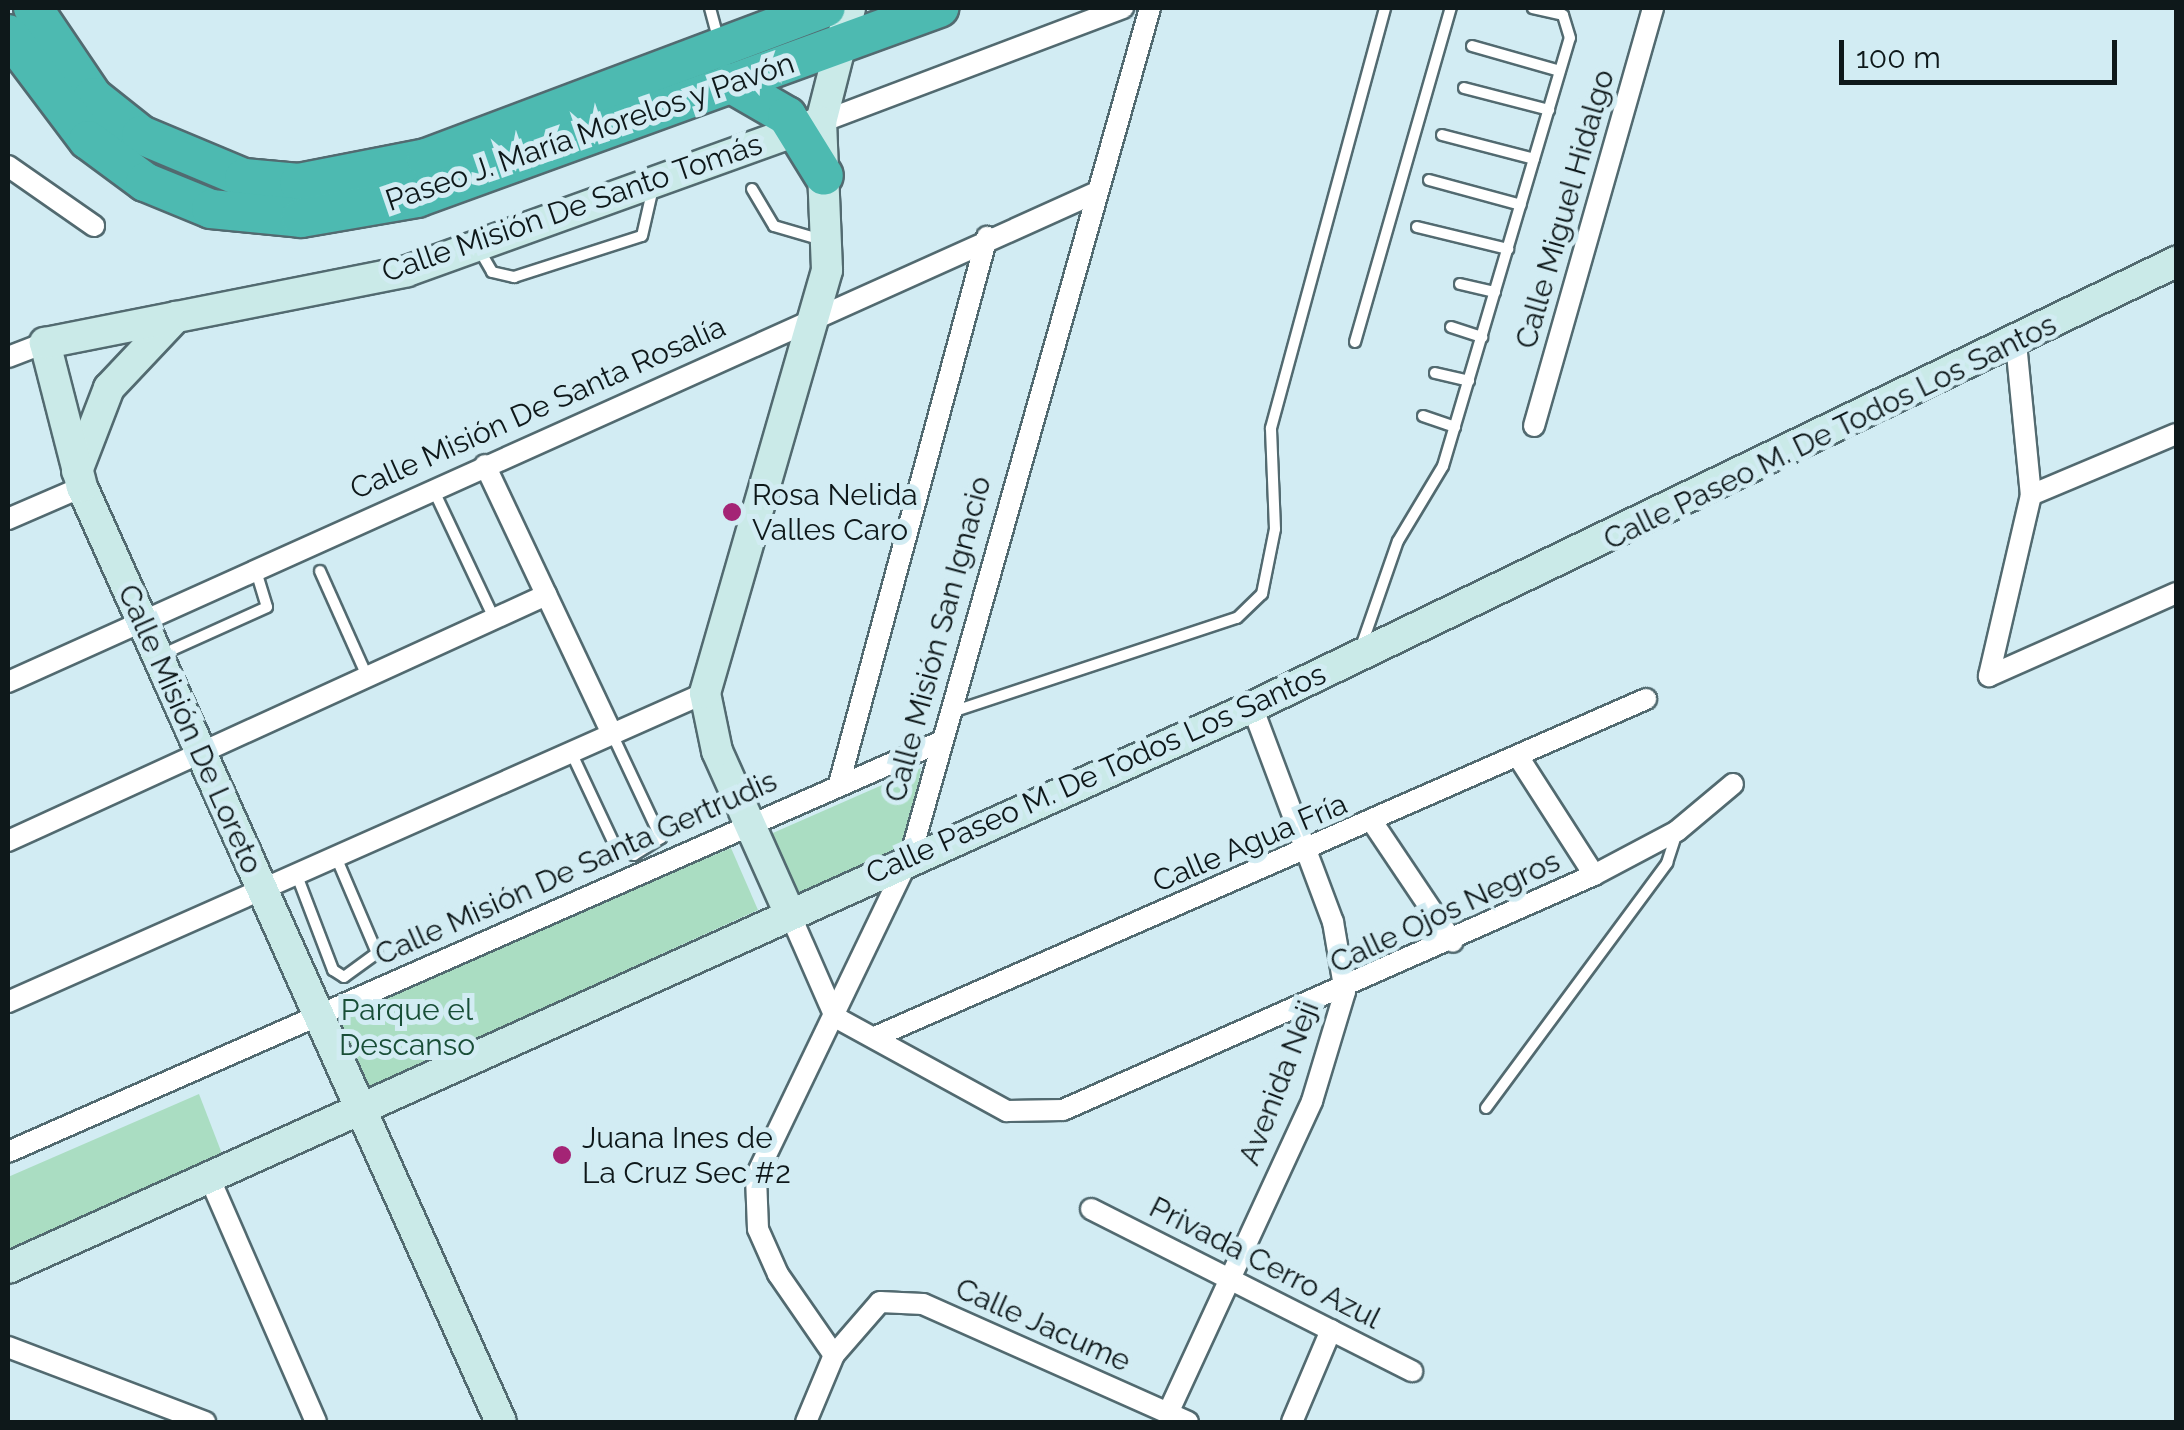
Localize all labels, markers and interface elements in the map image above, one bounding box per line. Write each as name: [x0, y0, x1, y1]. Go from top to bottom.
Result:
scale bar: [1844, 20, 2122, 82]
text: 100 m: [1856, 40, 1941, 75]
street label: Paseo J. María Morelos y Pavón: [380, 45, 800, 219]
street label: Calle Miguel Hidalgo: [1508, 65, 1622, 353]
street label: Calle Misión De Santo Tomás: [377, 126, 767, 290]
street label: Calle Paseo M. De Todos Los Santos: [1597, 306, 2063, 558]
street label: Calle Misión De Santa Rosalía: [345, 309, 731, 507]
street label: Calle Misión San Ignacio: [877, 472, 999, 806]
place label: Rosa Nelida Valles Caro: [752, 477, 918, 548]
marker: Rosa Nelida Valles Caro: [721, 501, 743, 523]
street label: Calle Misión De Loreto: [110, 579, 270, 879]
street label: Calle Paseo M. De Todos Los Santos: [860, 656, 1332, 892]
street label: Calle Misión De Santa Gertrudis: [370, 763, 782, 973]
street label: Calle Agua Fría: [1147, 786, 1353, 900]
street label: Calle Ojos Negros: [1324, 843, 1566, 981]
park label: Parque el Descanso: [339, 992, 475, 1062]
street label: Avenida Neji: [1231, 996, 1327, 1170]
place label: Juana Ines de La Cruz Sec #2: [582, 1120, 791, 1190]
marker: Juana Ines de La Cruz Sec #2: [551, 1144, 573, 1166]
street label: Privada Cerro Azul: [1143, 1189, 1387, 1337]
street label: Calle Jacume: [950, 1270, 1136, 1380]

